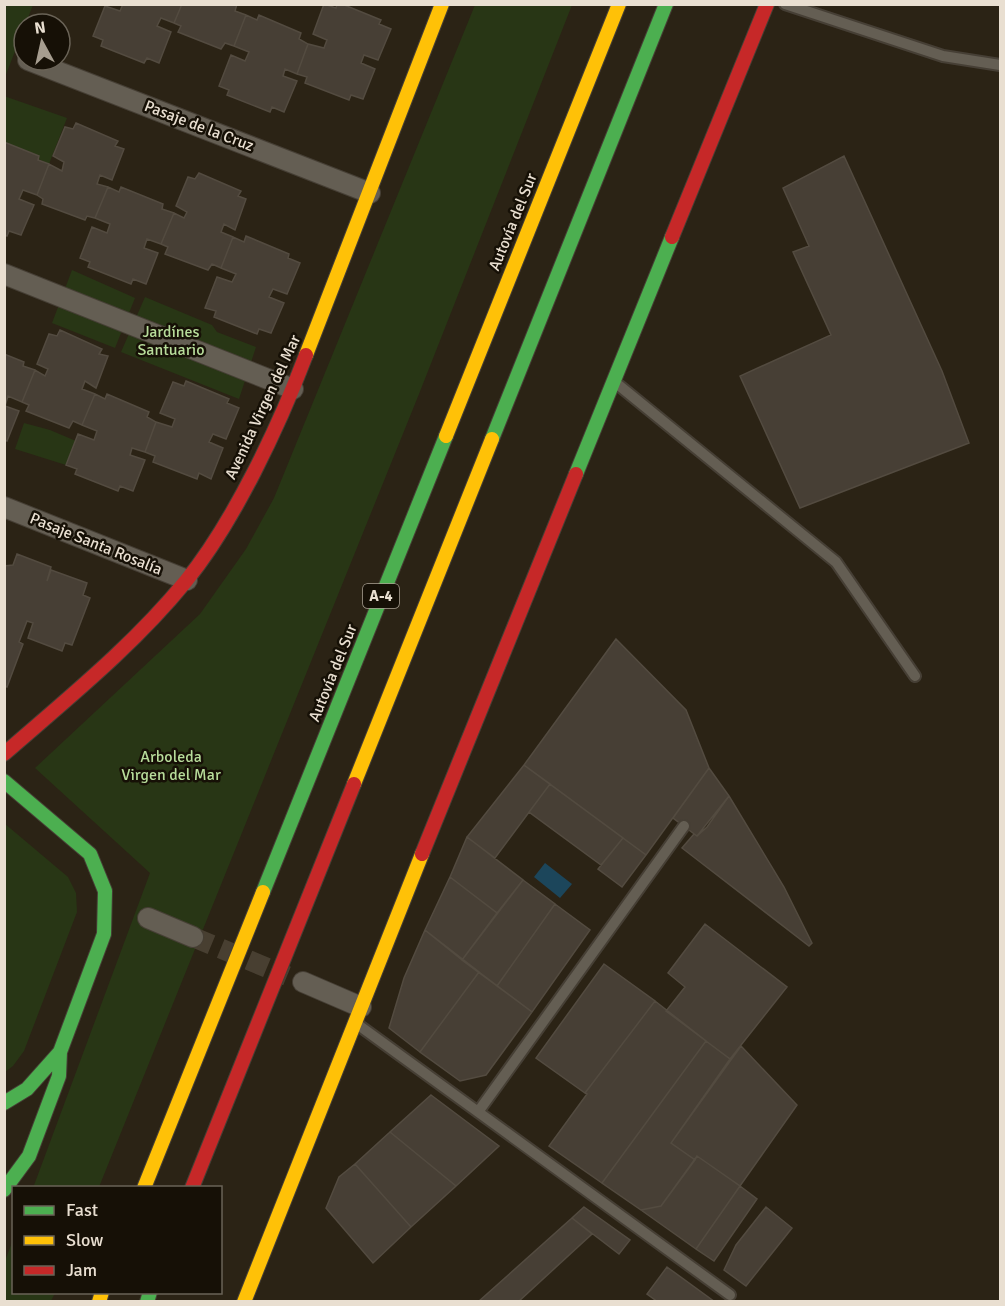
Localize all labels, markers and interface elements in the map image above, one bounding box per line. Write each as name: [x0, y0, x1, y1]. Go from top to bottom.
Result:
north arrow: [12, 12, 72, 72]
text: N: [33, 17, 47, 39]
street label: Pasaje de la Cruz: [141, 96, 257, 156]
street label: Autovía del Sur: [484, 170, 542, 274]
park label: Jardínes Santuario: [137, 322, 205, 360]
street label: Avenida Virgen del Mar: [221, 331, 305, 483]
street label: Pasaje Santa Rosalía: [27, 508, 165, 580]
road number: A-4: [363, 584, 399, 608]
street label: Autovía del Sur: [304, 621, 362, 725]
park label: Arboleda Virgen del Mar: [121, 747, 221, 785]
legend: [12, 1186, 222, 1294]
text: Fast: [66, 1199, 98, 1221]
text: Slow: [66, 1229, 103, 1251]
text: Jam: [66, 1259, 97, 1281]

